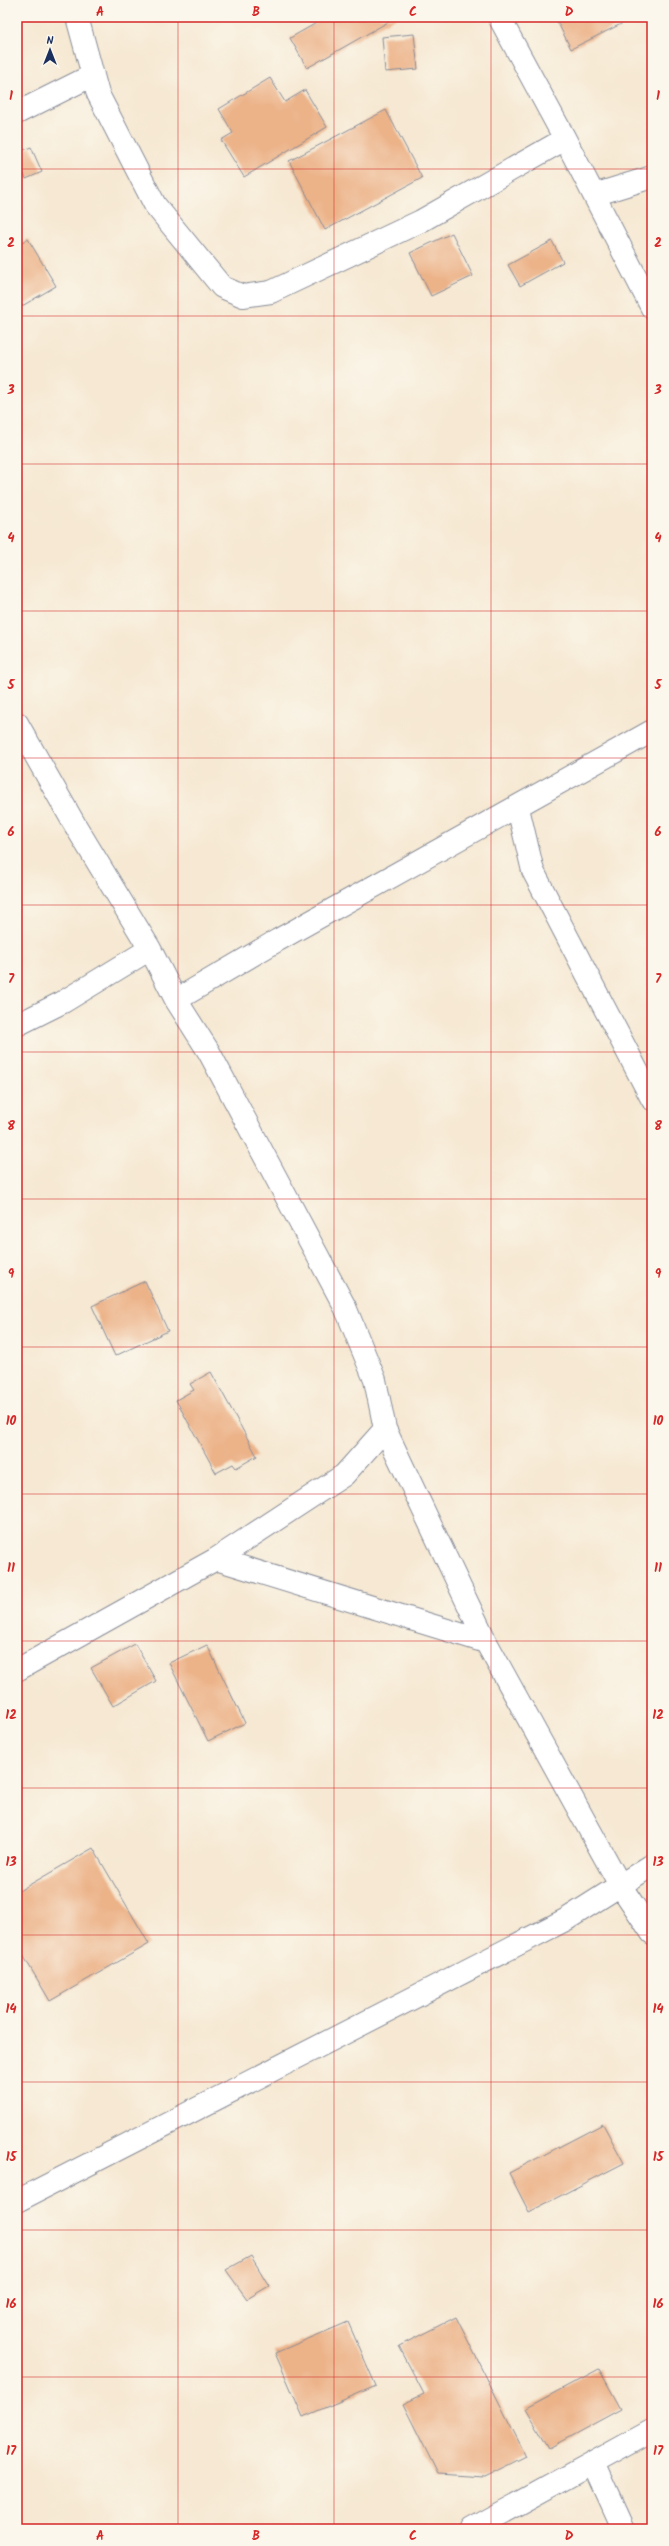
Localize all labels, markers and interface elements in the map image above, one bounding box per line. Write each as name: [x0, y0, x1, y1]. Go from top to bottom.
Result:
text: A: [96, 2, 104, 23]
text: B: [252, 2, 260, 23]
text: C: [409, 2, 417, 23]
text: D: [565, 2, 574, 23]
north arrow: [30, 30, 70, 70]
text: N: [47, 32, 54, 50]
text: 1: [9, 86, 13, 107]
text: 1: [656, 86, 660, 107]
text: 2: [7, 233, 15, 254]
text: 2: [654, 233, 662, 254]
text: 3: [6, 380, 15, 401]
text: 3: [653, 380, 662, 401]
text: 4: [7, 528, 15, 549]
text: 4: [654, 528, 662, 549]
text: 5: [7, 675, 16, 696]
text: 5: [654, 675, 663, 696]
text: 6: [7, 822, 15, 843]
text: 6: [654, 822, 662, 843]
text: 7: [8, 969, 15, 990]
text: 7: [655, 969, 662, 990]
text: 8: [7, 1116, 15, 1137]
text: 8: [654, 1116, 662, 1137]
text: 9: [8, 1264, 15, 1285]
text: 9: [655, 1264, 662, 1285]
text: 10: [6, 1411, 17, 1432]
text: 10: [653, 1411, 664, 1432]
text: 11: [7, 1558, 15, 1579]
text: 11: [654, 1558, 662, 1579]
text: 12: [5, 1705, 17, 1726]
text: 12: [652, 1705, 664, 1726]
text: 13: [5, 1852, 17, 1873]
text: 13: [652, 1852, 664, 1873]
text: 14: [5, 1999, 17, 2020]
text: 14: [652, 1999, 664, 2020]
text: 15: [6, 2147, 18, 2168]
text: 15: [653, 2147, 665, 2168]
text: 16: [6, 2294, 16, 2315]
text: 16: [653, 2294, 663, 2315]
text: 17: [6, 2441, 17, 2462]
text: 17: [653, 2441, 664, 2462]
text: A: [96, 2526, 104, 2546]
text: B: [252, 2526, 260, 2546]
text: C: [409, 2526, 417, 2546]
text: D: [565, 2526, 574, 2546]

